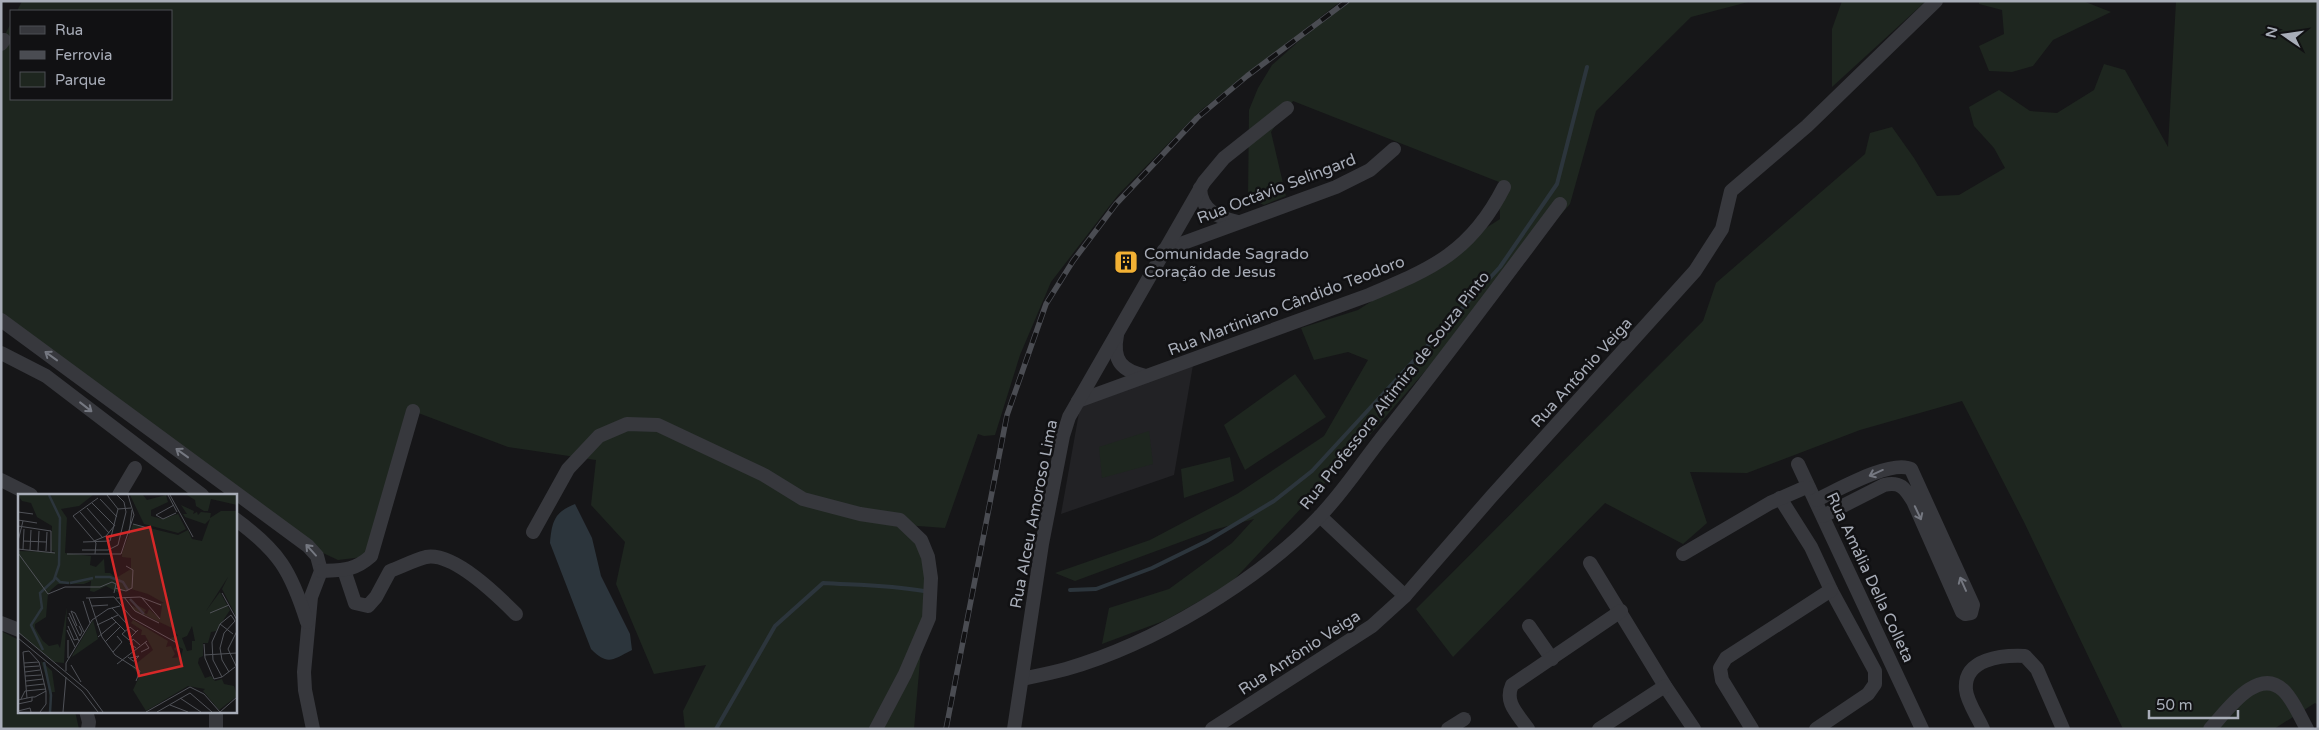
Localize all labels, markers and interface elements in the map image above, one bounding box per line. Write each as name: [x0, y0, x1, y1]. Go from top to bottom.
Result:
legend: [10, 10, 172, 100]
north arrow: [2259, 10, 2309, 60]
text: Rua: [55, 21, 83, 39]
text: N: [2262, 25, 2281, 40]
text: Ferrovia: [55, 46, 112, 64]
text: Parque: [55, 71, 106, 89]
street label: Rua Octávio Selingard: [1194, 149, 1359, 228]
place label: Comunidade Sagrado Coração de Jesus: [1144, 244, 1309, 282]
building icon: Comunidade Sagrado Coração de Jesus: [1113, 249, 1139, 275]
street label: Rua Martiniano Cândido Teodoro: [1165, 251, 1408, 360]
street label: Rua Professora Altimira de Souza Pinto: [1295, 267, 1494, 514]
street label: Rua Antônio Veiga: [1527, 313, 1636, 432]
one-way arrow: [45, 351, 58, 362]
one-way arrow: [79, 402, 93, 412]
street label: Rua Alceu Amoroso Lima: [1006, 418, 1062, 610]
one-way arrow: [175, 448, 189, 458]
one-way arrow: [1869, 468, 1884, 478]
street label: Rua Amália Della Colleta: [1822, 489, 1918, 666]
inset map: [18, 494, 236, 712]
one-way arrow: [1914, 505, 1923, 520]
one-way arrow: [305, 544, 317, 557]
one-way arrow: [1958, 577, 1968, 592]
street label: Rua Antônio Veiga: [1235, 606, 1364, 700]
scale bar: [2149, 688, 2238, 720]
text: 50 m: [2156, 696, 2193, 714]

